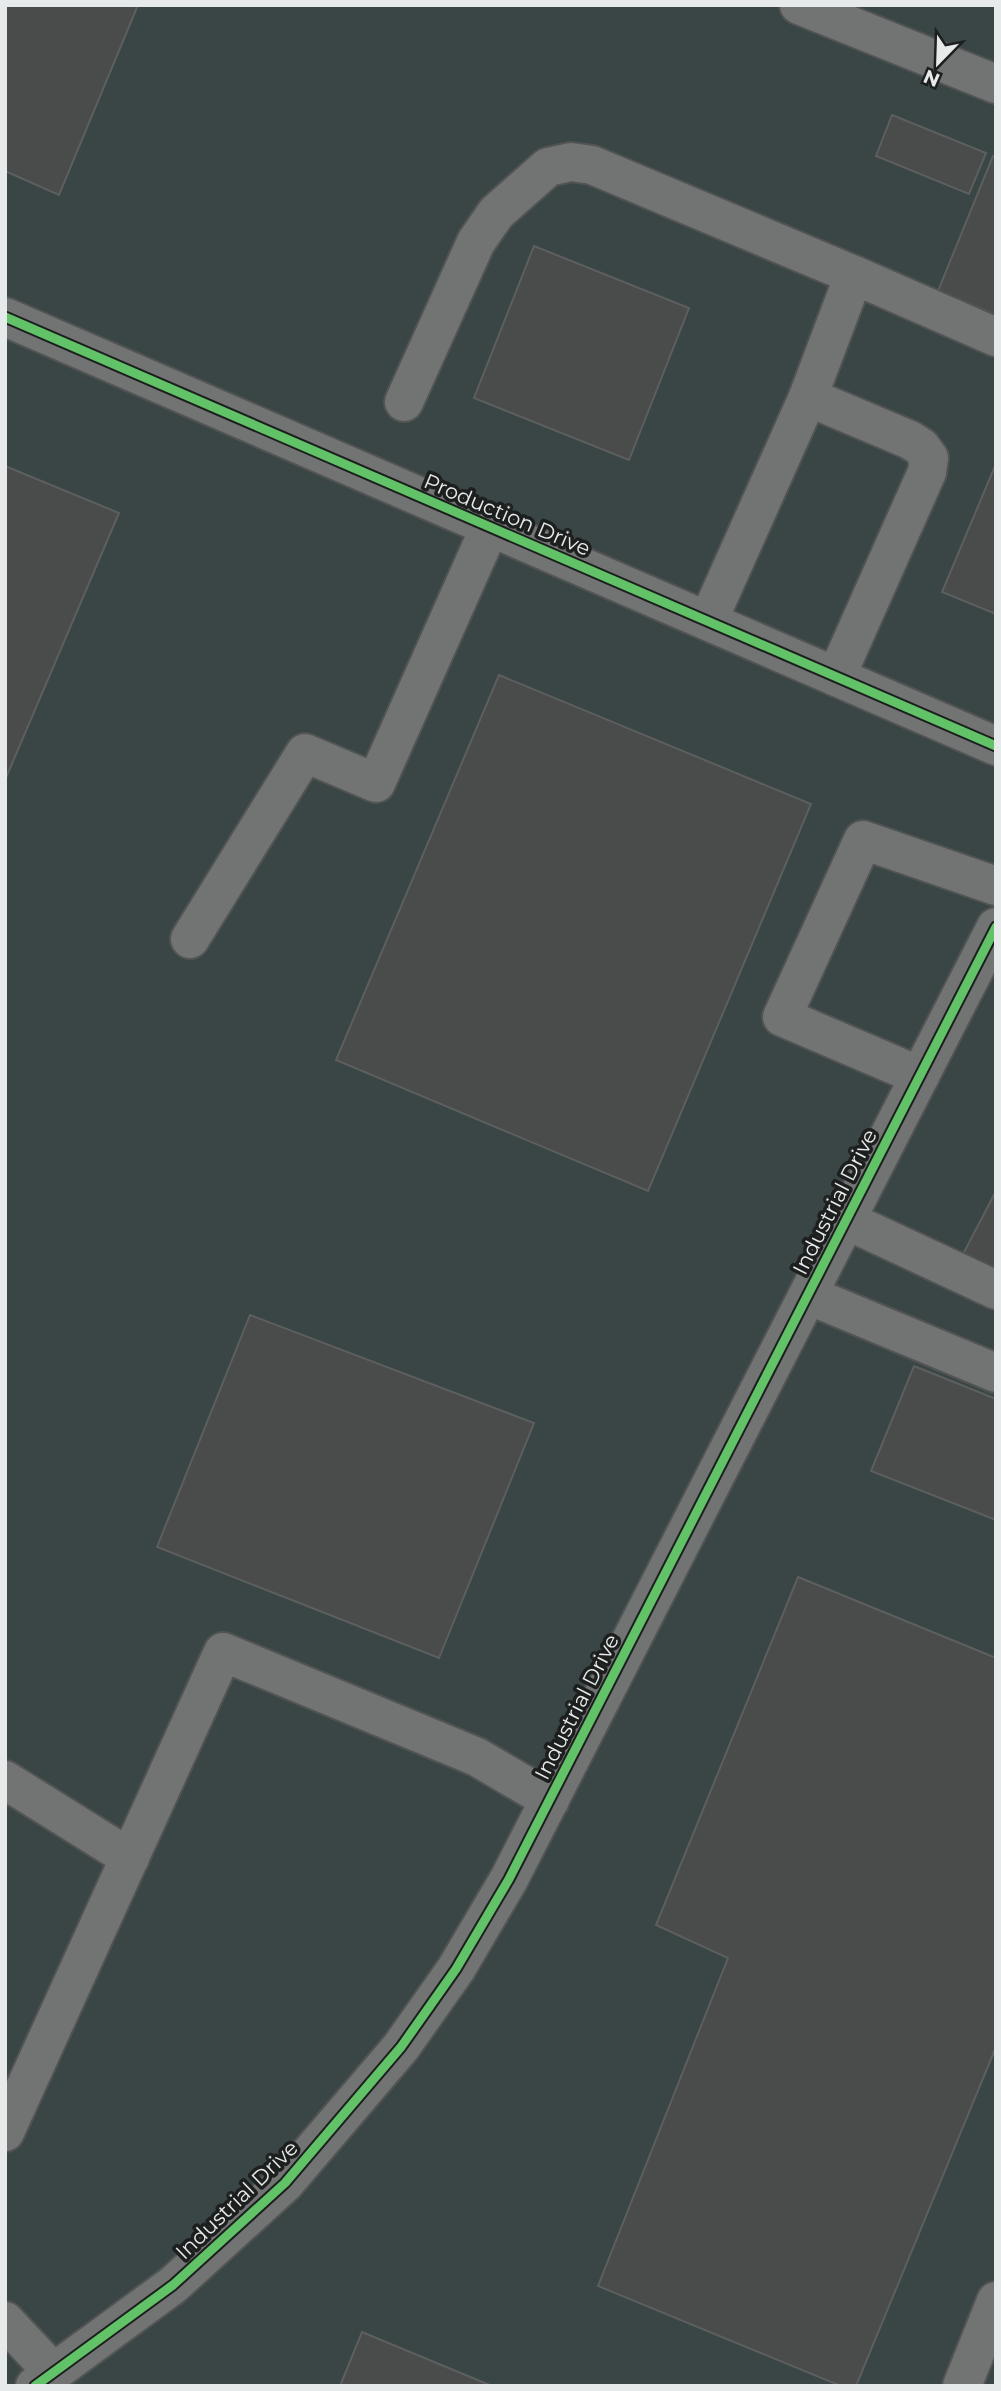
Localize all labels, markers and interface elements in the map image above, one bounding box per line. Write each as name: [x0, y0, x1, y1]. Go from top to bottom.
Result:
north arrow: [903, 28, 973, 98]
text: N: [920, 65, 943, 92]
street label: Production Drive: [420, 468, 594, 561]
street label: Industrial Drive: [787, 1125, 882, 1279]
street label: Industrial Drive: [529, 1630, 624, 1784]
street label: Industrial Drive: [170, 2135, 303, 2264]

